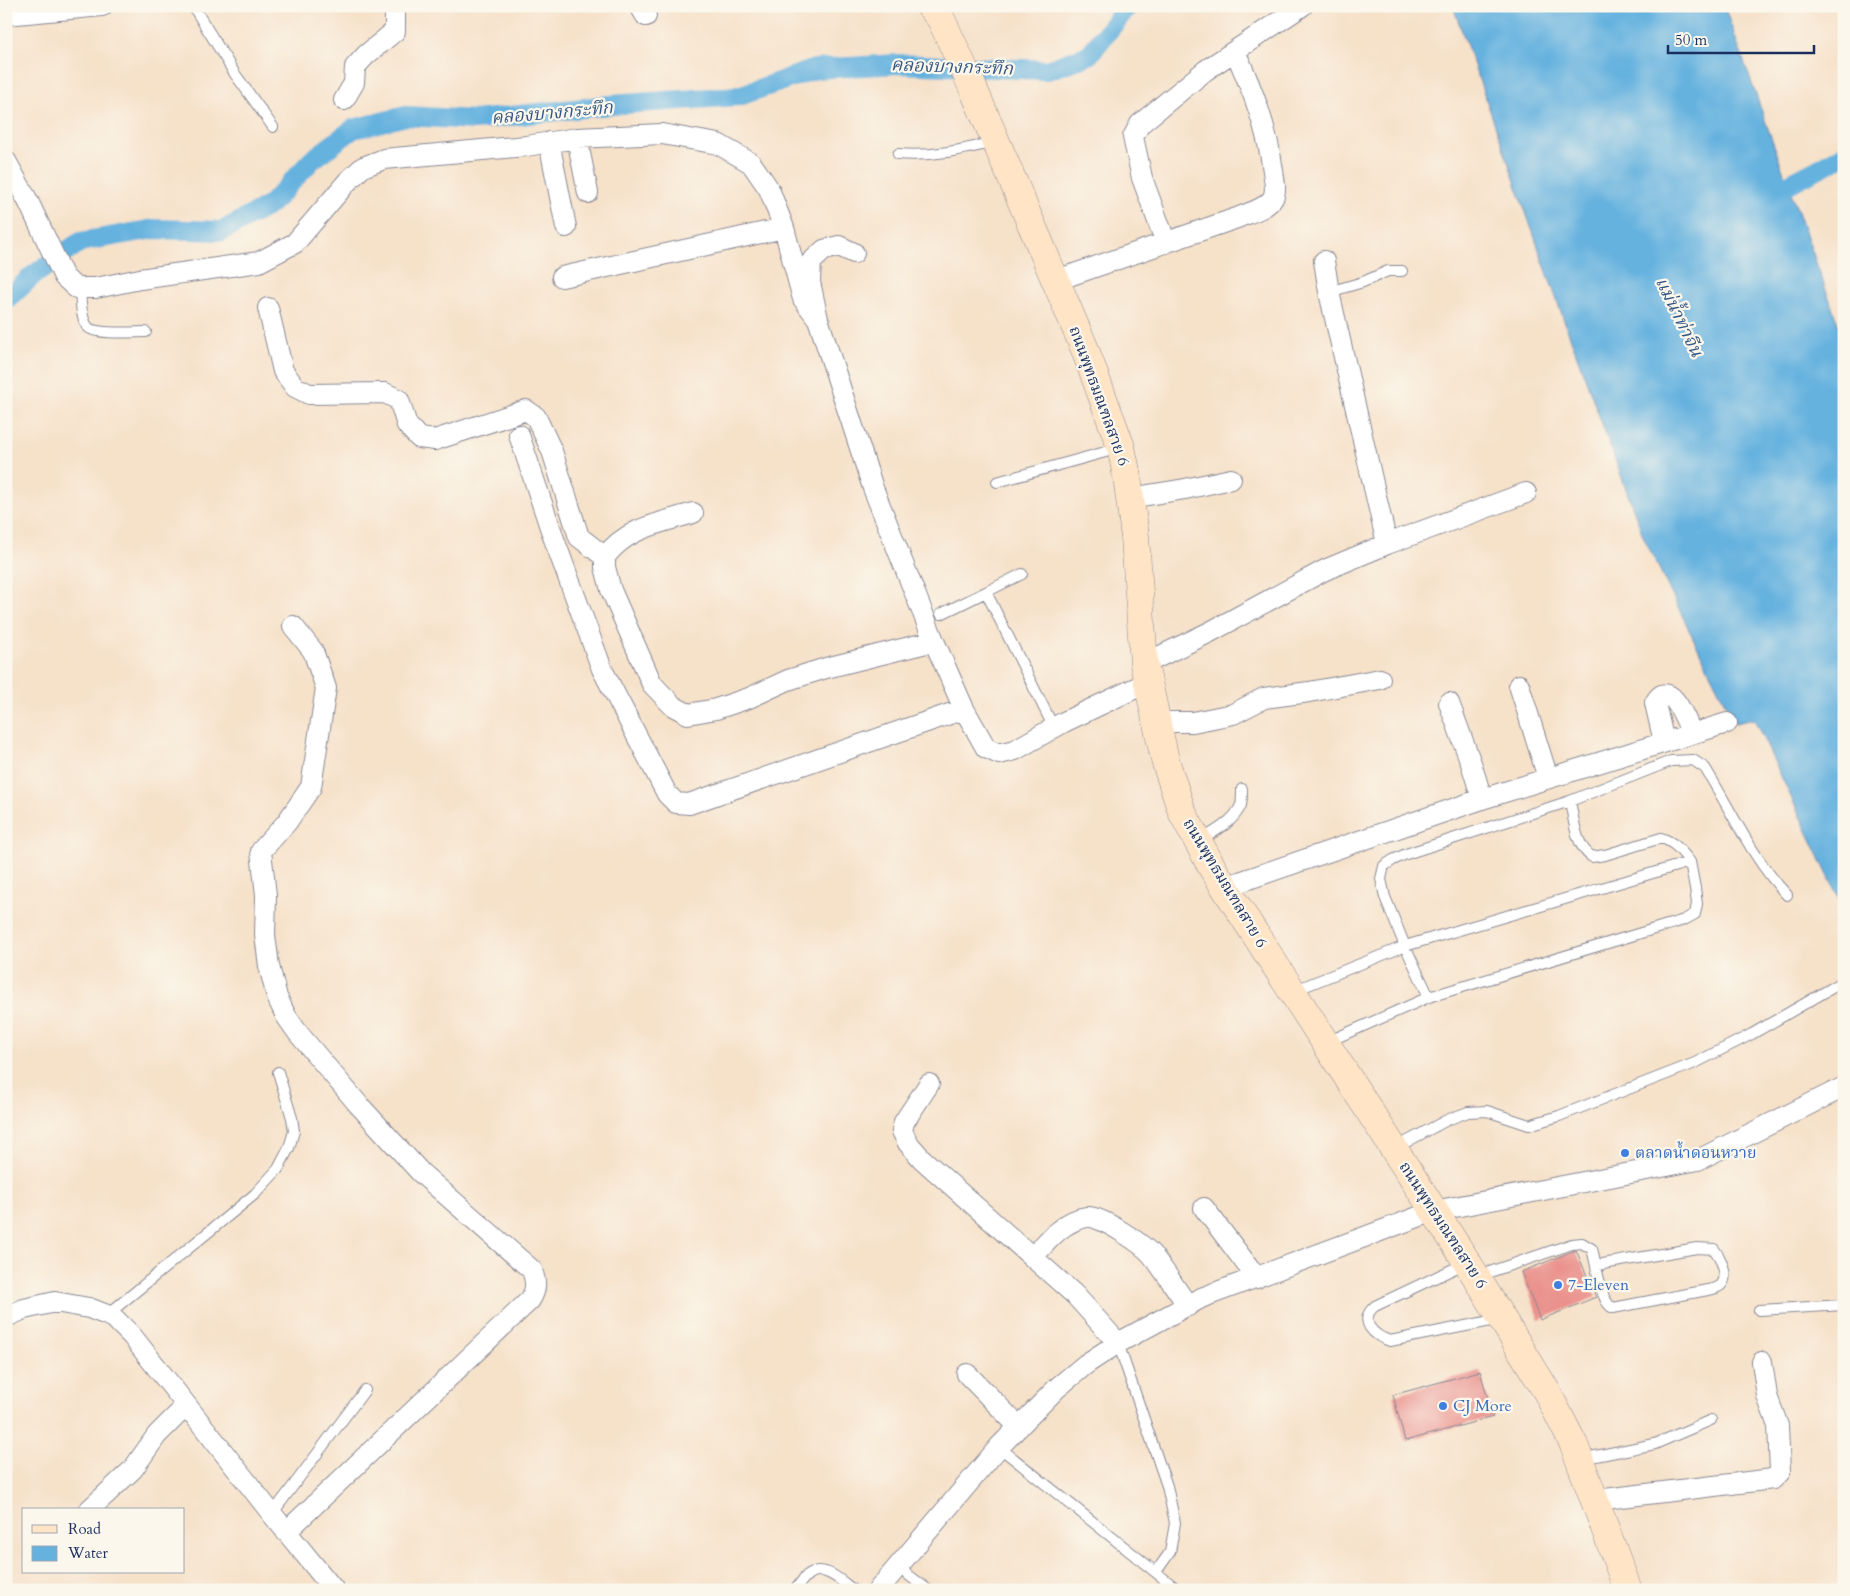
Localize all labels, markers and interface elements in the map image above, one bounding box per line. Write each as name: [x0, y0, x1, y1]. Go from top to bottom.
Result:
scale bar: [1668, 22, 1814, 54]
text: 50 m: [1675, 30, 1707, 50]
water label: คลองบางกระทึก: [891, 52, 1014, 82]
water label: คลองบางกระทึก: [490, 95, 615, 131]
water label: แม่น้ำท่าจีน: [1649, 272, 1711, 361]
street label: ถนนพุทธมณฑลสาย 6: [1063, 323, 1135, 469]
street label: ถนนพุทธมณฑลสาย 6: [1178, 814, 1272, 952]
place label: ตลาดน้ำดอนหวาย: [1635, 1141, 1757, 1164]
marker: ตลาดน้ำดอนหวาย: [1619, 1147, 1631, 1159]
street label: ถนนพุทธมณฑลสาย 6: [1394, 1157, 1492, 1293]
place label: 7-Eleven: [1568, 1274, 1629, 1296]
marker: 7-Eleven: [1552, 1279, 1564, 1291]
place label: CJ More: [1453, 1395, 1512, 1417]
marker: CJ More: [1437, 1400, 1449, 1412]
legend: [22, 1508, 185, 1574]
text: Road: [68, 1519, 101, 1539]
text: Water: [67, 1543, 109, 1563]

